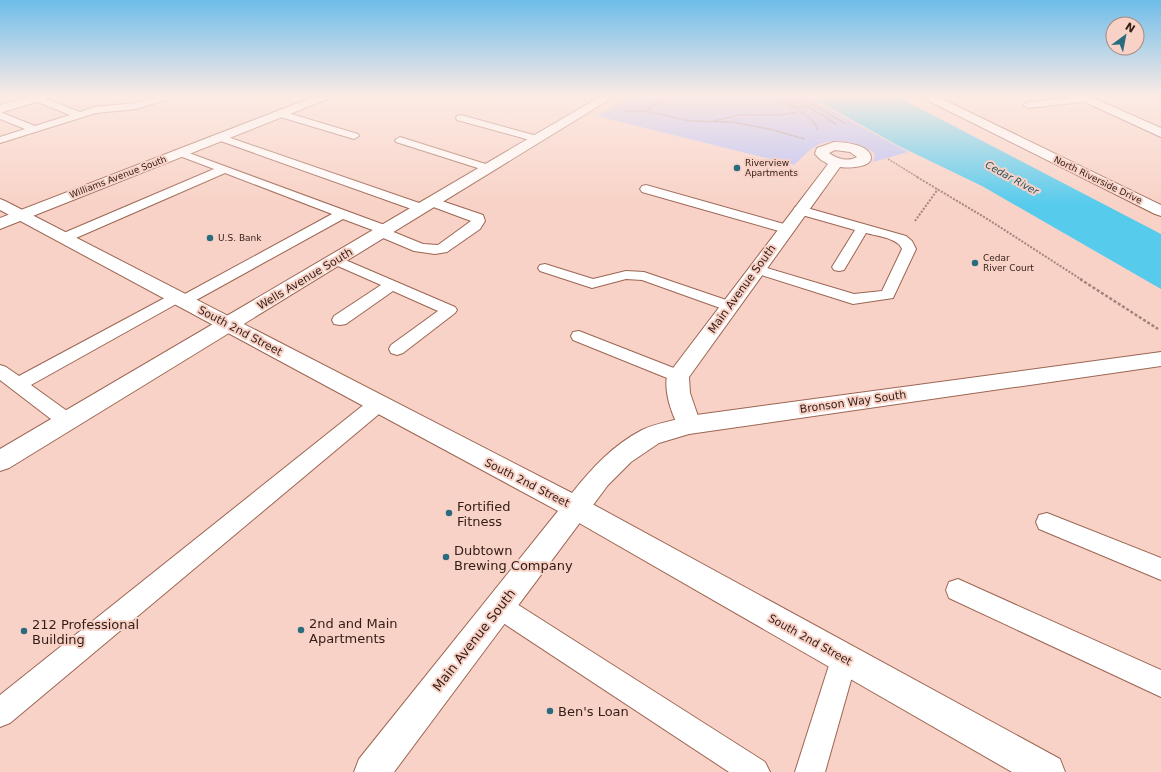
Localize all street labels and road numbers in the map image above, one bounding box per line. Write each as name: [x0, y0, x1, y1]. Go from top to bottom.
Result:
street label: Williams Avenue South: [68, 154, 168, 200]
street label: North Riverside Drive: [1052, 154, 1144, 206]
street label: Main Avenue South: [706, 242, 778, 336]
street label: Wells Avenue South: [255, 245, 355, 313]
street label: South 2nd Street: [196, 303, 285, 359]
street label: Bronson Way South: [799, 388, 907, 416]
street label: South 2nd Street: [482, 456, 572, 510]
street label: Main Avenue South: [429, 586, 519, 694]
street label: South 2nd Street: [766, 612, 855, 669]

